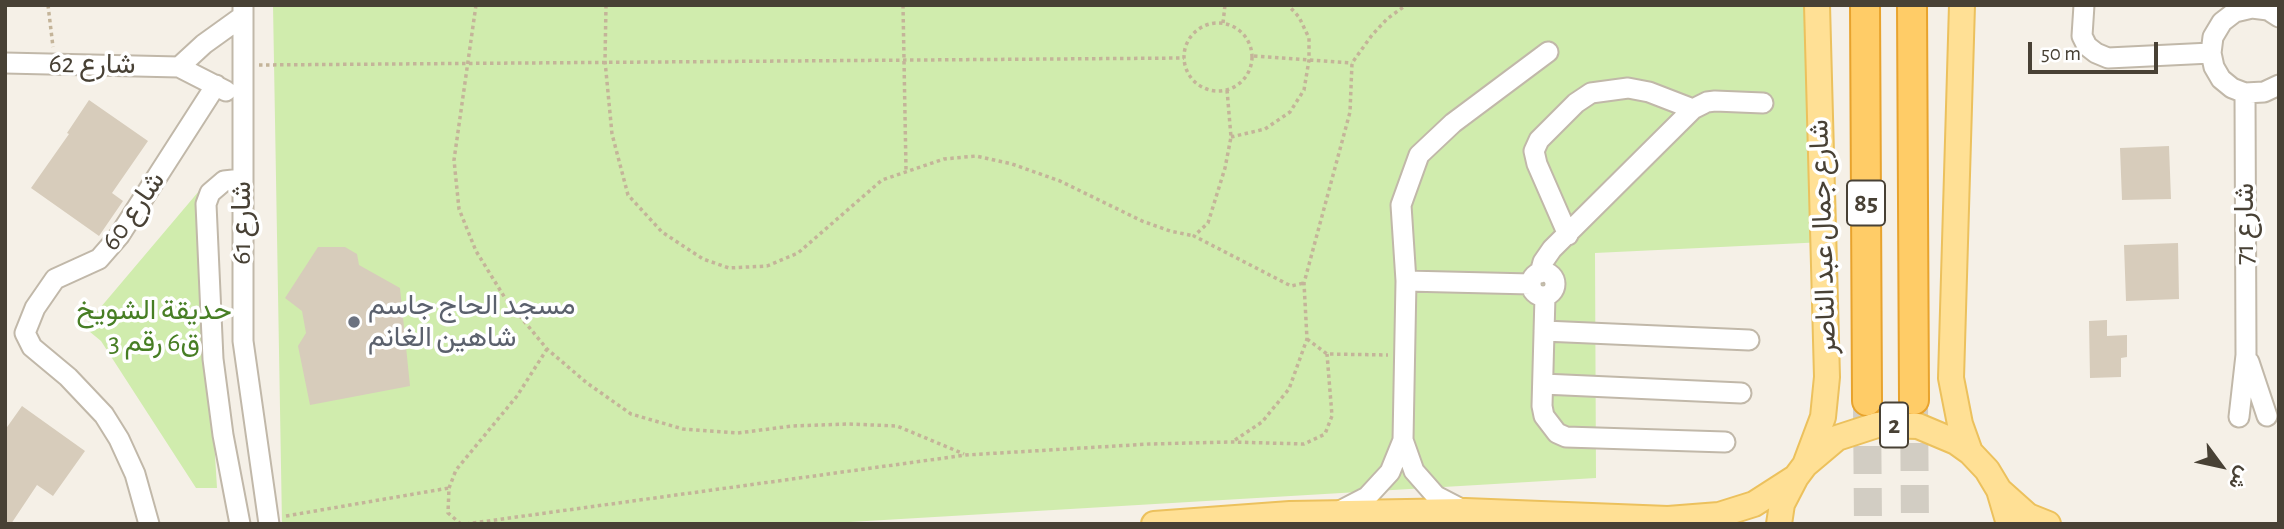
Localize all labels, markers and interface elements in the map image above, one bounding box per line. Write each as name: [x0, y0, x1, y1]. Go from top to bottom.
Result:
scale bar: [2032, 28, 2162, 72]
text: 50 m: [2041, 43, 2081, 64]
street label: شارع 62: [48, 46, 136, 82]
street label: شارع جمال عبد الناصر: [1802, 119, 1844, 355]
street label: شارع 60: [94, 165, 172, 257]
road number: 85: [1847, 180, 1885, 226]
street label: شارع 61: [225, 181, 259, 265]
street label: شارع 71: [2228, 183, 2262, 265]
place label: مسجد الحاج جاسم شاهين الغانم: [368, 289, 575, 355]
park label: حديقة الشويخ ق6 رقم 3: [76, 294, 232, 360]
marker: مسجد الحاج جاسم شاهين الغانم: [346, 314, 362, 330]
road number: 2: [1880, 402, 1908, 448]
north arrow: [2186, 431, 2256, 501]
text: ش: [2225, 463, 2253, 492]

